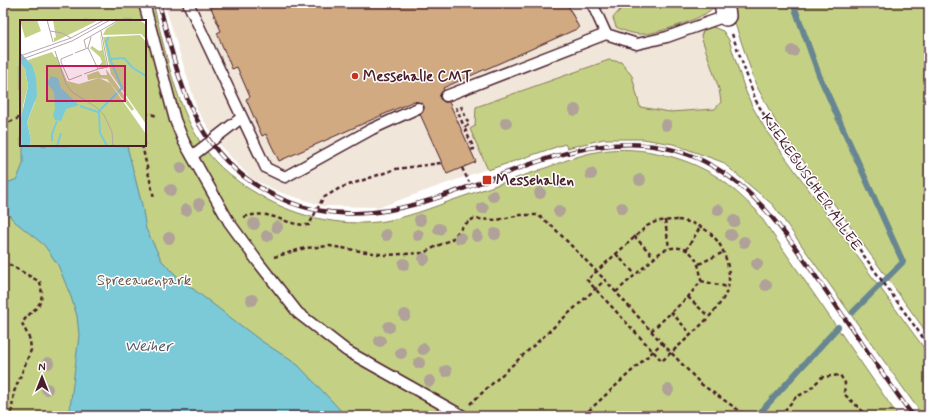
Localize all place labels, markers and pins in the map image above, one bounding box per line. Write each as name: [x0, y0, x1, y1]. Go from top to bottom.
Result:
place label: Messehalle CMT: [363, 67, 472, 87]
marker: Messehalle CMT: [350, 71, 360, 81]
place label: Messehallen: [496, 171, 574, 191]
marker: Messehallen: [481, 174, 493, 186]

